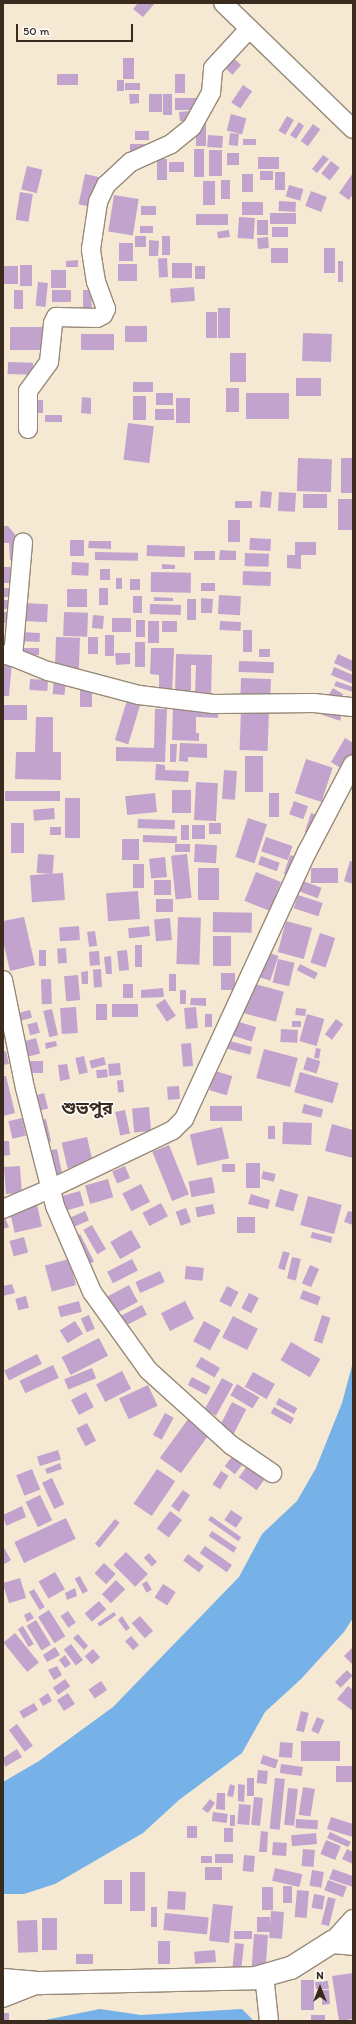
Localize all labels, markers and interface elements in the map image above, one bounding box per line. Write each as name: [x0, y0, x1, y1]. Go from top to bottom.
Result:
scale bar: [18, 16, 135, 42]
text: 50 m: [23, 24, 49, 38]
district label: শুভপুর: [61, 1097, 113, 1119]
north arrow: [300, 1968, 340, 2008]
text: N: [316, 1969, 324, 1982]

